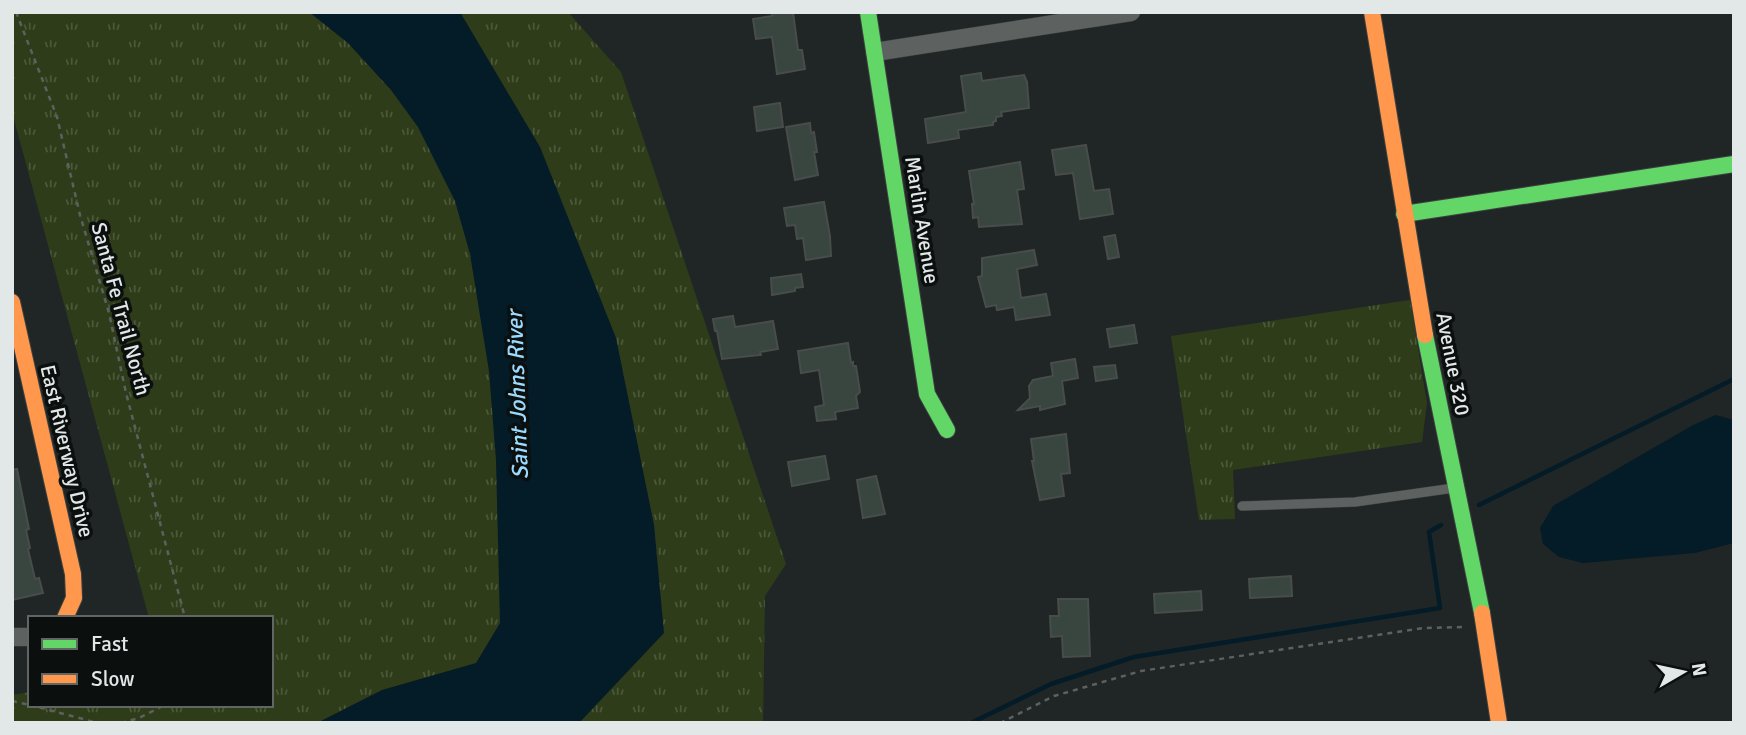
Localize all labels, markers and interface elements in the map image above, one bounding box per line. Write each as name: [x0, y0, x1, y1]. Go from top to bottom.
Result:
street label: Marlin Avenue: [899, 154, 945, 286]
street label: Santa Fe Trail North: [85, 220, 157, 398]
water label: Saint Johns River: [500, 307, 535, 480]
street label: Avenue 320: [1430, 310, 1476, 418]
street label: East Riverway Drive: [34, 362, 100, 540]
legend: [28, 616, 273, 707]
text: Fast: [91, 631, 128, 657]
north arrow: [1648, 637, 1718, 707]
text: N: [1686, 661, 1712, 678]
text: Slow: [91, 666, 135, 692]

